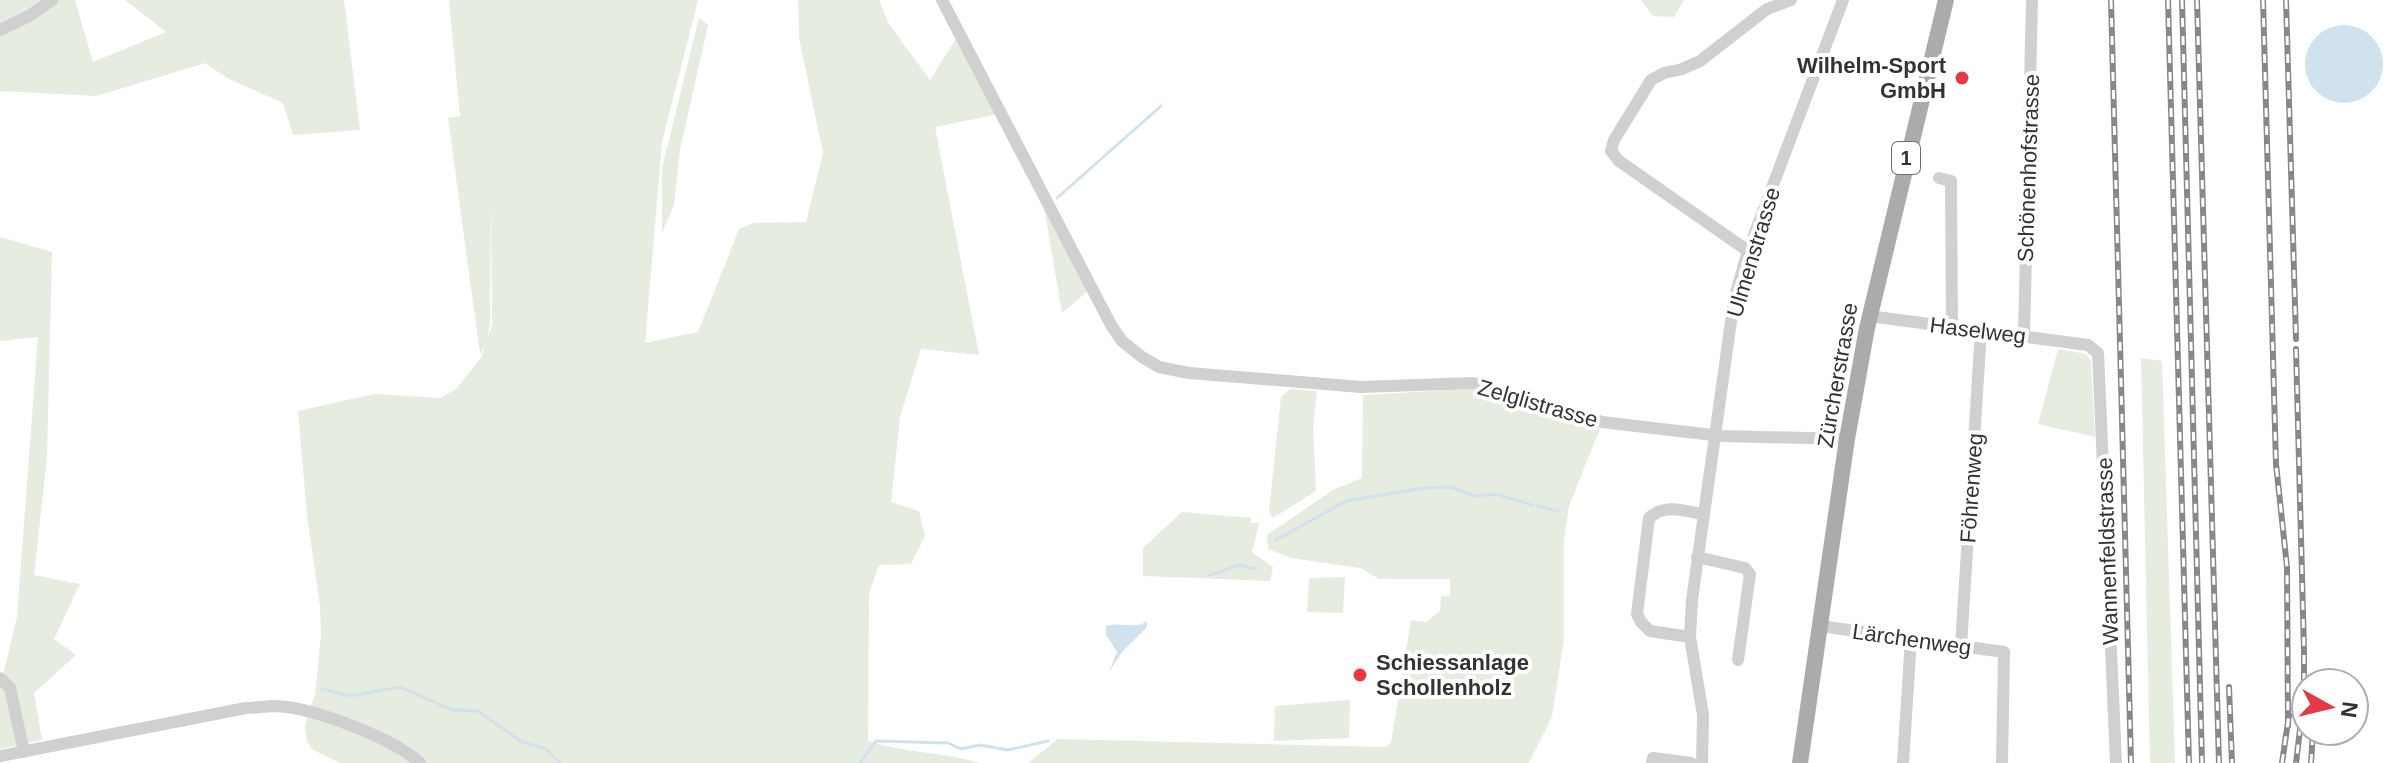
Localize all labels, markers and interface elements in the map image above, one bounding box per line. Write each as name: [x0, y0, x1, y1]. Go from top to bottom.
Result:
place label: Wilhelm-Sport GmbH: [1797, 53, 1947, 103]
marker: Wilhelm-Sport GmbH: [1953, 69, 1971, 87]
street label: Schönenhofstrasse: [2013, 73, 2044, 263]
road number: 1: [1892, 142, 1920, 174]
street label: Ulmenstrasse: [1722, 184, 1785, 320]
street label: Zürcherstrasse: [1812, 301, 1863, 450]
street label: Haselweg: [1928, 312, 2027, 349]
street label: Zelglistrasse: [1475, 374, 1601, 433]
street label: Föhrenweg: [1955, 432, 1988, 544]
street label: Wannenfeldstrasse: [2092, 457, 2123, 645]
street label: Lärchenweg: [1851, 619, 1973, 660]
place label: Schiessanlage Schollenholz: [1376, 650, 1529, 700]
marker: Schiessanlage Schollenholz: [1351, 666, 1369, 684]
north arrow: [2290, 667, 2370, 747]
text: N: [2336, 700, 2363, 719]

